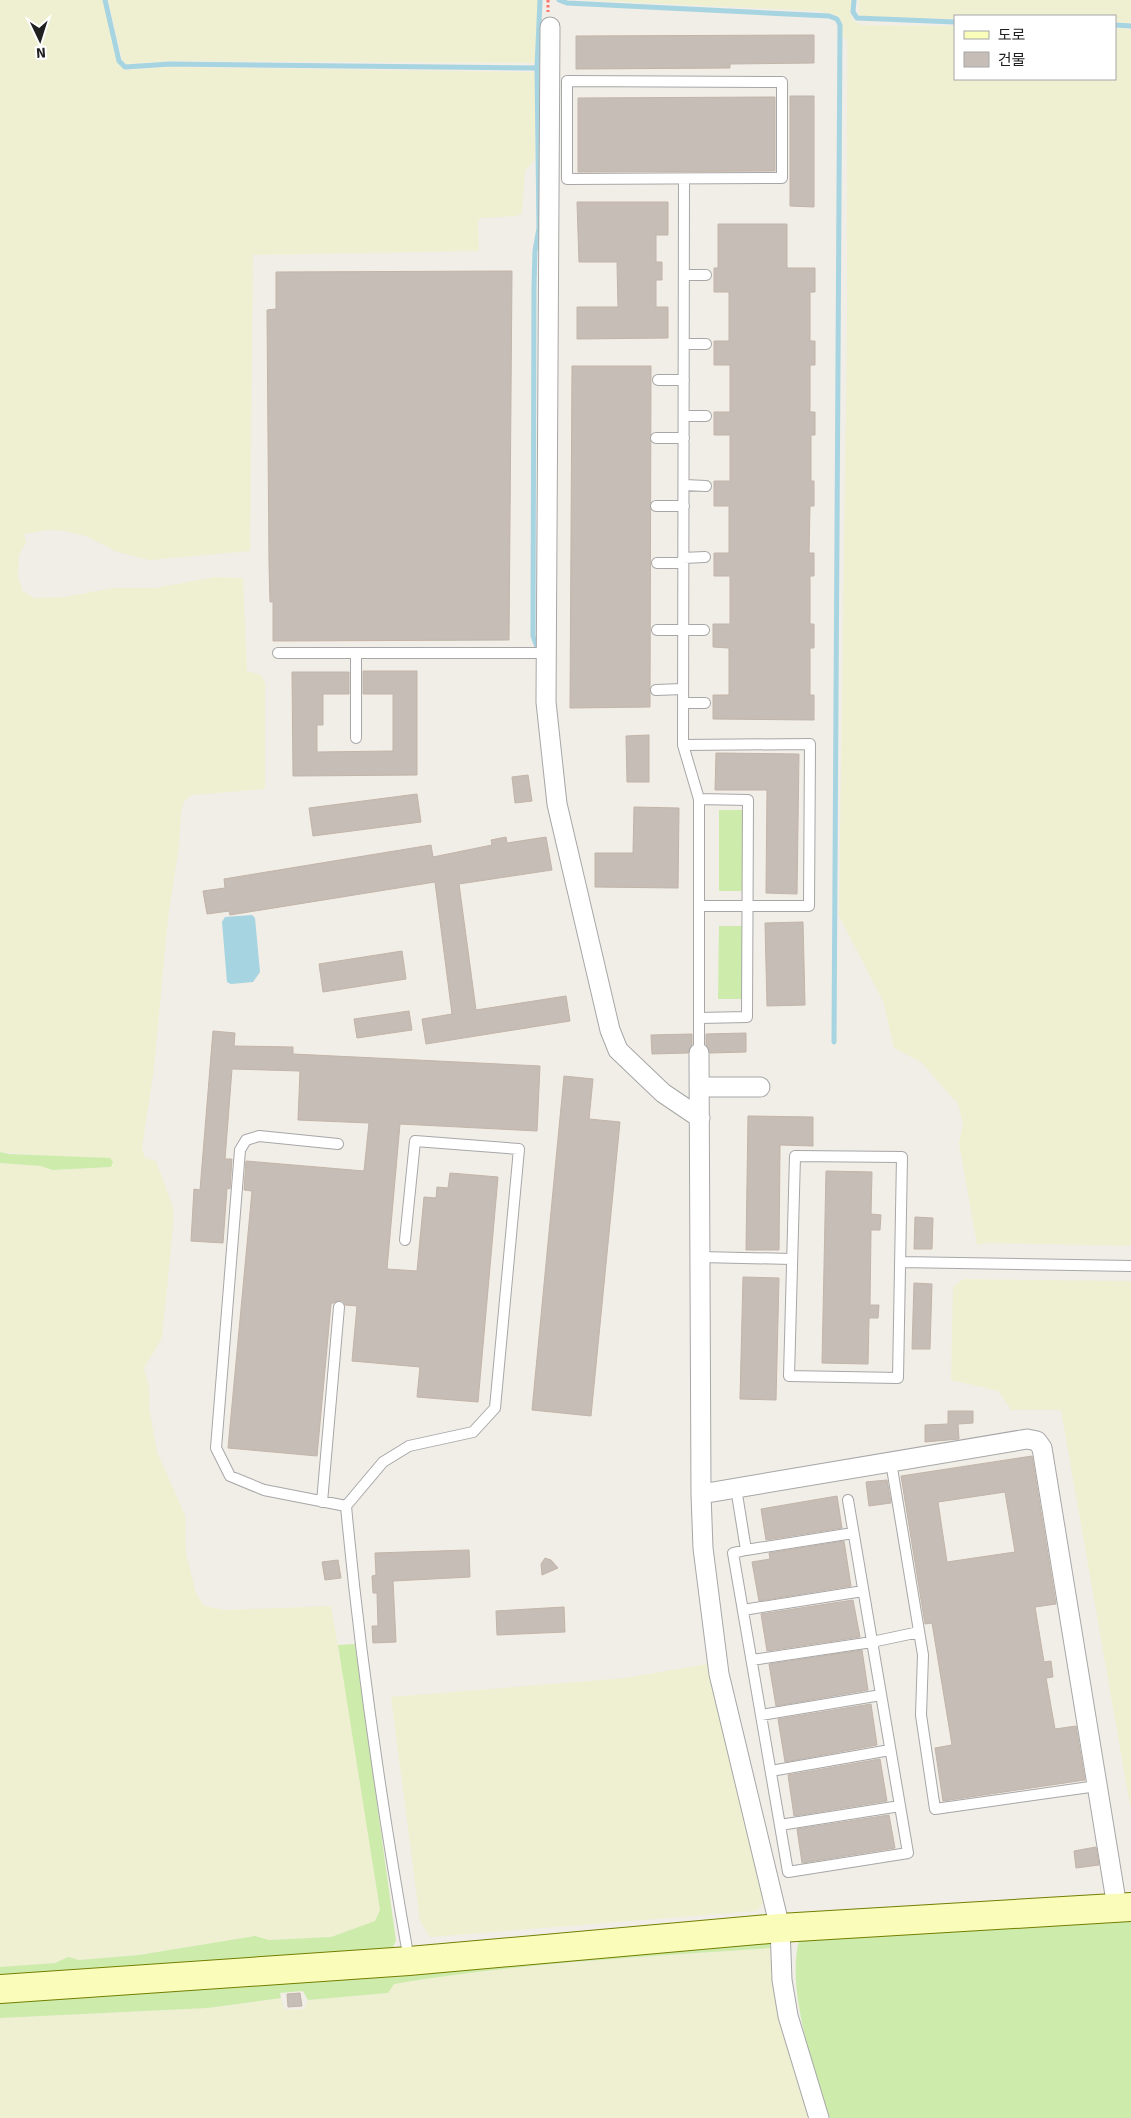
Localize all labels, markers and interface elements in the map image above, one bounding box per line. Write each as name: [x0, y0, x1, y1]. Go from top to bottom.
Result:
north arrow: [15, 15, 65, 65]
legend: [954, 15, 1116, 80]
text: 도로: [998, 26, 1026, 44]
text: N: [35, 44, 46, 61]
text: 건물: [998, 51, 1026, 69]

